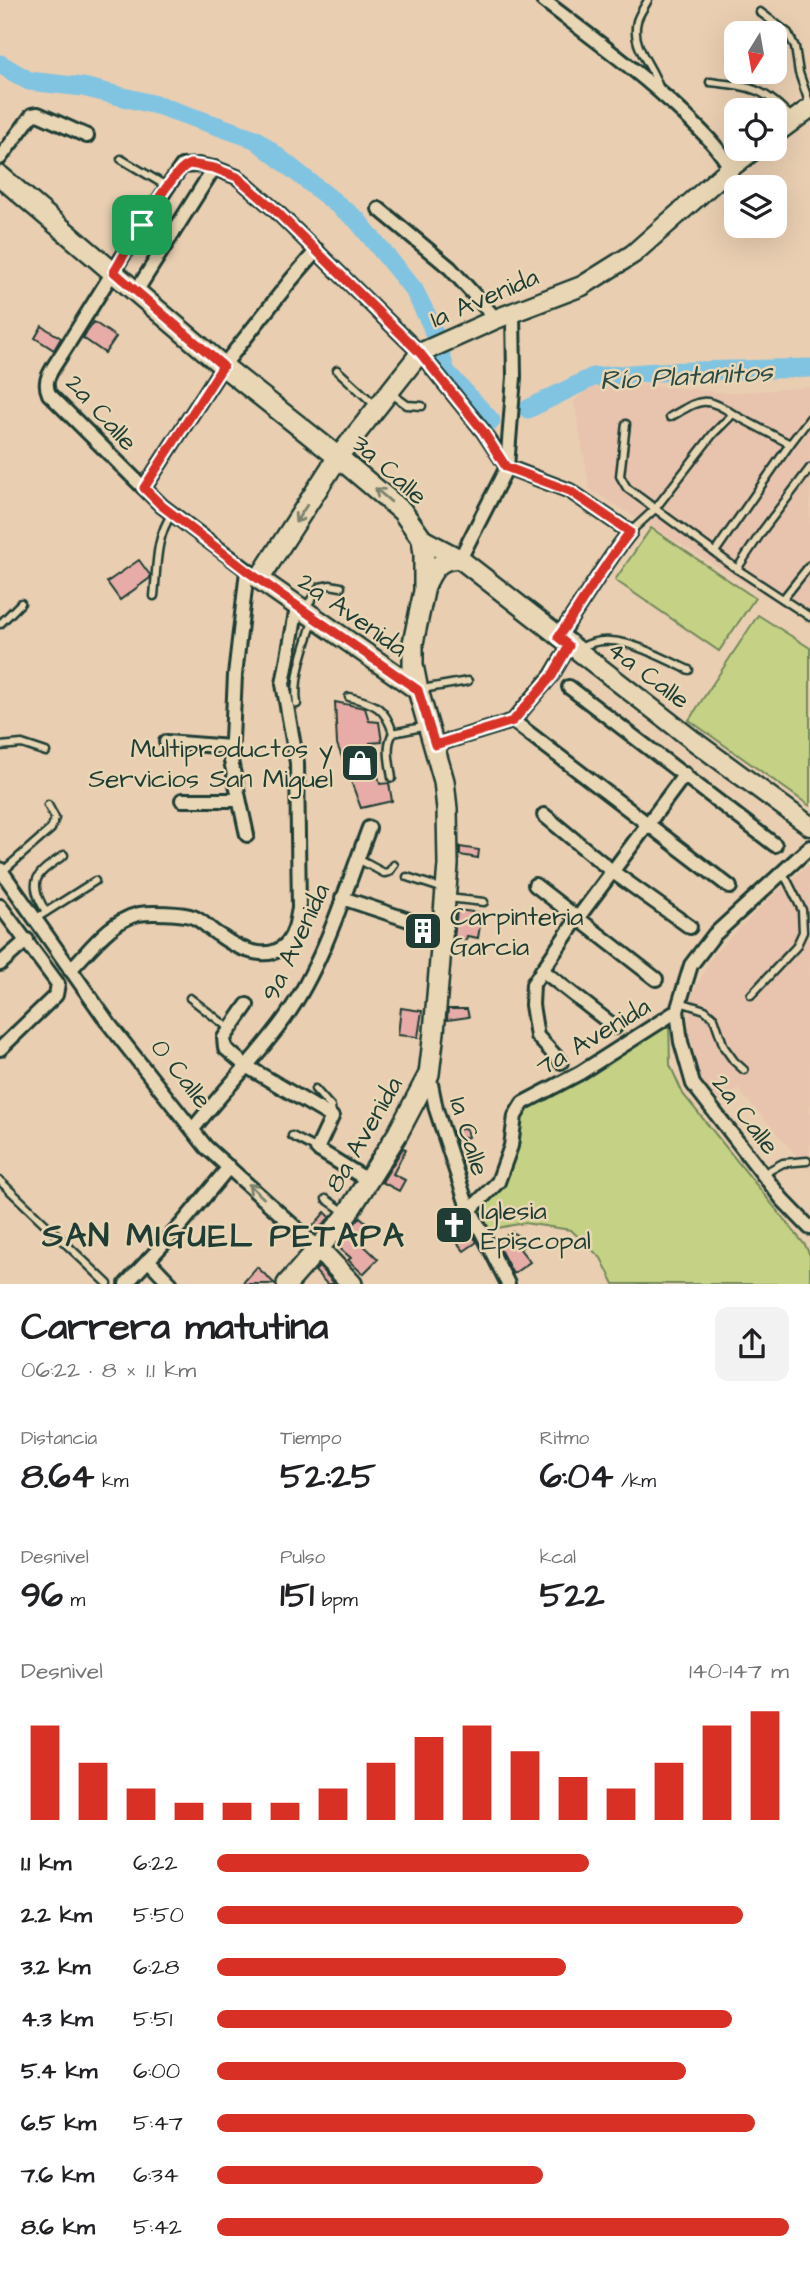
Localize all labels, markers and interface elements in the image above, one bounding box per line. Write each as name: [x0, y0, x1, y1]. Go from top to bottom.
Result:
north arrow: [724, 21, 788, 84]
map controls: [724, 21, 787, 238]
button: locate: [724, 98, 787, 161]
button: layers: [724, 175, 787, 238]
pin: [112, 195, 172, 255]
icon: arrive: [123, 206, 161, 244]
street label: 1a Avenida: [425, 259, 544, 337]
water label: Río Platanitos: [599, 352, 775, 400]
street label: 2a Calle: [57, 366, 146, 459]
street label: 3a Calle: [344, 426, 435, 513]
one-way arrow: [375, 487, 393, 503]
one-way arrow: [294, 504, 308, 523]
street label: 2a Avenida: [290, 564, 414, 666]
street label: 4a Calle: [600, 632, 697, 718]
place label: Multiproductos y Servicios San Miguel: [88, 731, 333, 799]
shop icon: Multiproductos y Servicios San Miguel: [339, 742, 381, 784]
street label: 9a Avenida: [253, 878, 339, 1007]
place label: Carpinteria Garcia: [450, 899, 583, 965]
building icon: Carpinteria Garcia: [402, 910, 444, 952]
street label: 7a Avenida: [530, 989, 657, 1085]
street label: 0 Calle: [142, 1031, 220, 1116]
street label: 2a Calle: [703, 1067, 787, 1162]
street label: 8a Avenida: [316, 1070, 412, 1199]
street label: 1a Calle: [440, 1092, 498, 1180]
one-way arrow: [247, 1183, 265, 1199]
place label: Iglesia Episcopal: [481, 1193, 591, 1259]
church icon: Iglesia Episcopal: [433, 1204, 475, 1246]
district label: SAN MIGUEL PETAPA: [41, 1213, 406, 1259]
text: Carrera matutina: [21, 1302, 328, 1354]
button: share: [715, 1307, 789, 1381]
text: 06:22 · 8 × 1.1 km: [21, 1354, 196, 1386]
text: Distancia: [21, 1425, 97, 1452]
text: Tiempo: [280, 1425, 341, 1452]
text: Ritmo: [540, 1425, 589, 1452]
text: 8.64: [21, 1452, 94, 1501]
text: 52:25: [280, 1452, 376, 1501]
text: 6:04: [540, 1452, 613, 1501]
text: km: [94, 1468, 128, 1495]
text: /km: [613, 1468, 656, 1495]
text: Desnivel: [21, 1544, 89, 1571]
text: Pulso: [280, 1544, 325, 1571]
text: kcal: [540, 1544, 576, 1571]
text: 96: [21, 1571, 63, 1620]
text: 151: [280, 1571, 314, 1620]
text: 522: [540, 1571, 605, 1620]
text: m: [63, 1587, 85, 1614]
text: bpm: [314, 1587, 358, 1614]
text: Desnivel: [21, 1655, 103, 1687]
text: 140–147 m: [689, 1655, 789, 1687]
text: 1.1 km: [21, 1847, 71, 1879]
text: 6:22: [133, 1847, 178, 1879]
text: 2.2 km: [21, 1899, 92, 1931]
text: 5:50: [133, 1899, 184, 1931]
text: 3.2 km: [21, 1951, 90, 1983]
text: 6:28: [133, 1951, 179, 1983]
text: 4.3 km: [21, 2003, 93, 2035]
text: 5:51: [133, 2003, 172, 2035]
text: 5.4 km: [21, 2055, 97, 2087]
text: 6:00: [133, 2055, 180, 2087]
text: 6.5 km: [21, 2107, 96, 2139]
text: 5:47: [133, 2107, 183, 2139]
text: 7.6 km: [21, 2159, 94, 2191]
text: 6:34: [133, 2159, 179, 2191]
text: 8.6 km: [21, 2211, 95, 2243]
text: 5:42: [133, 2211, 182, 2243]

